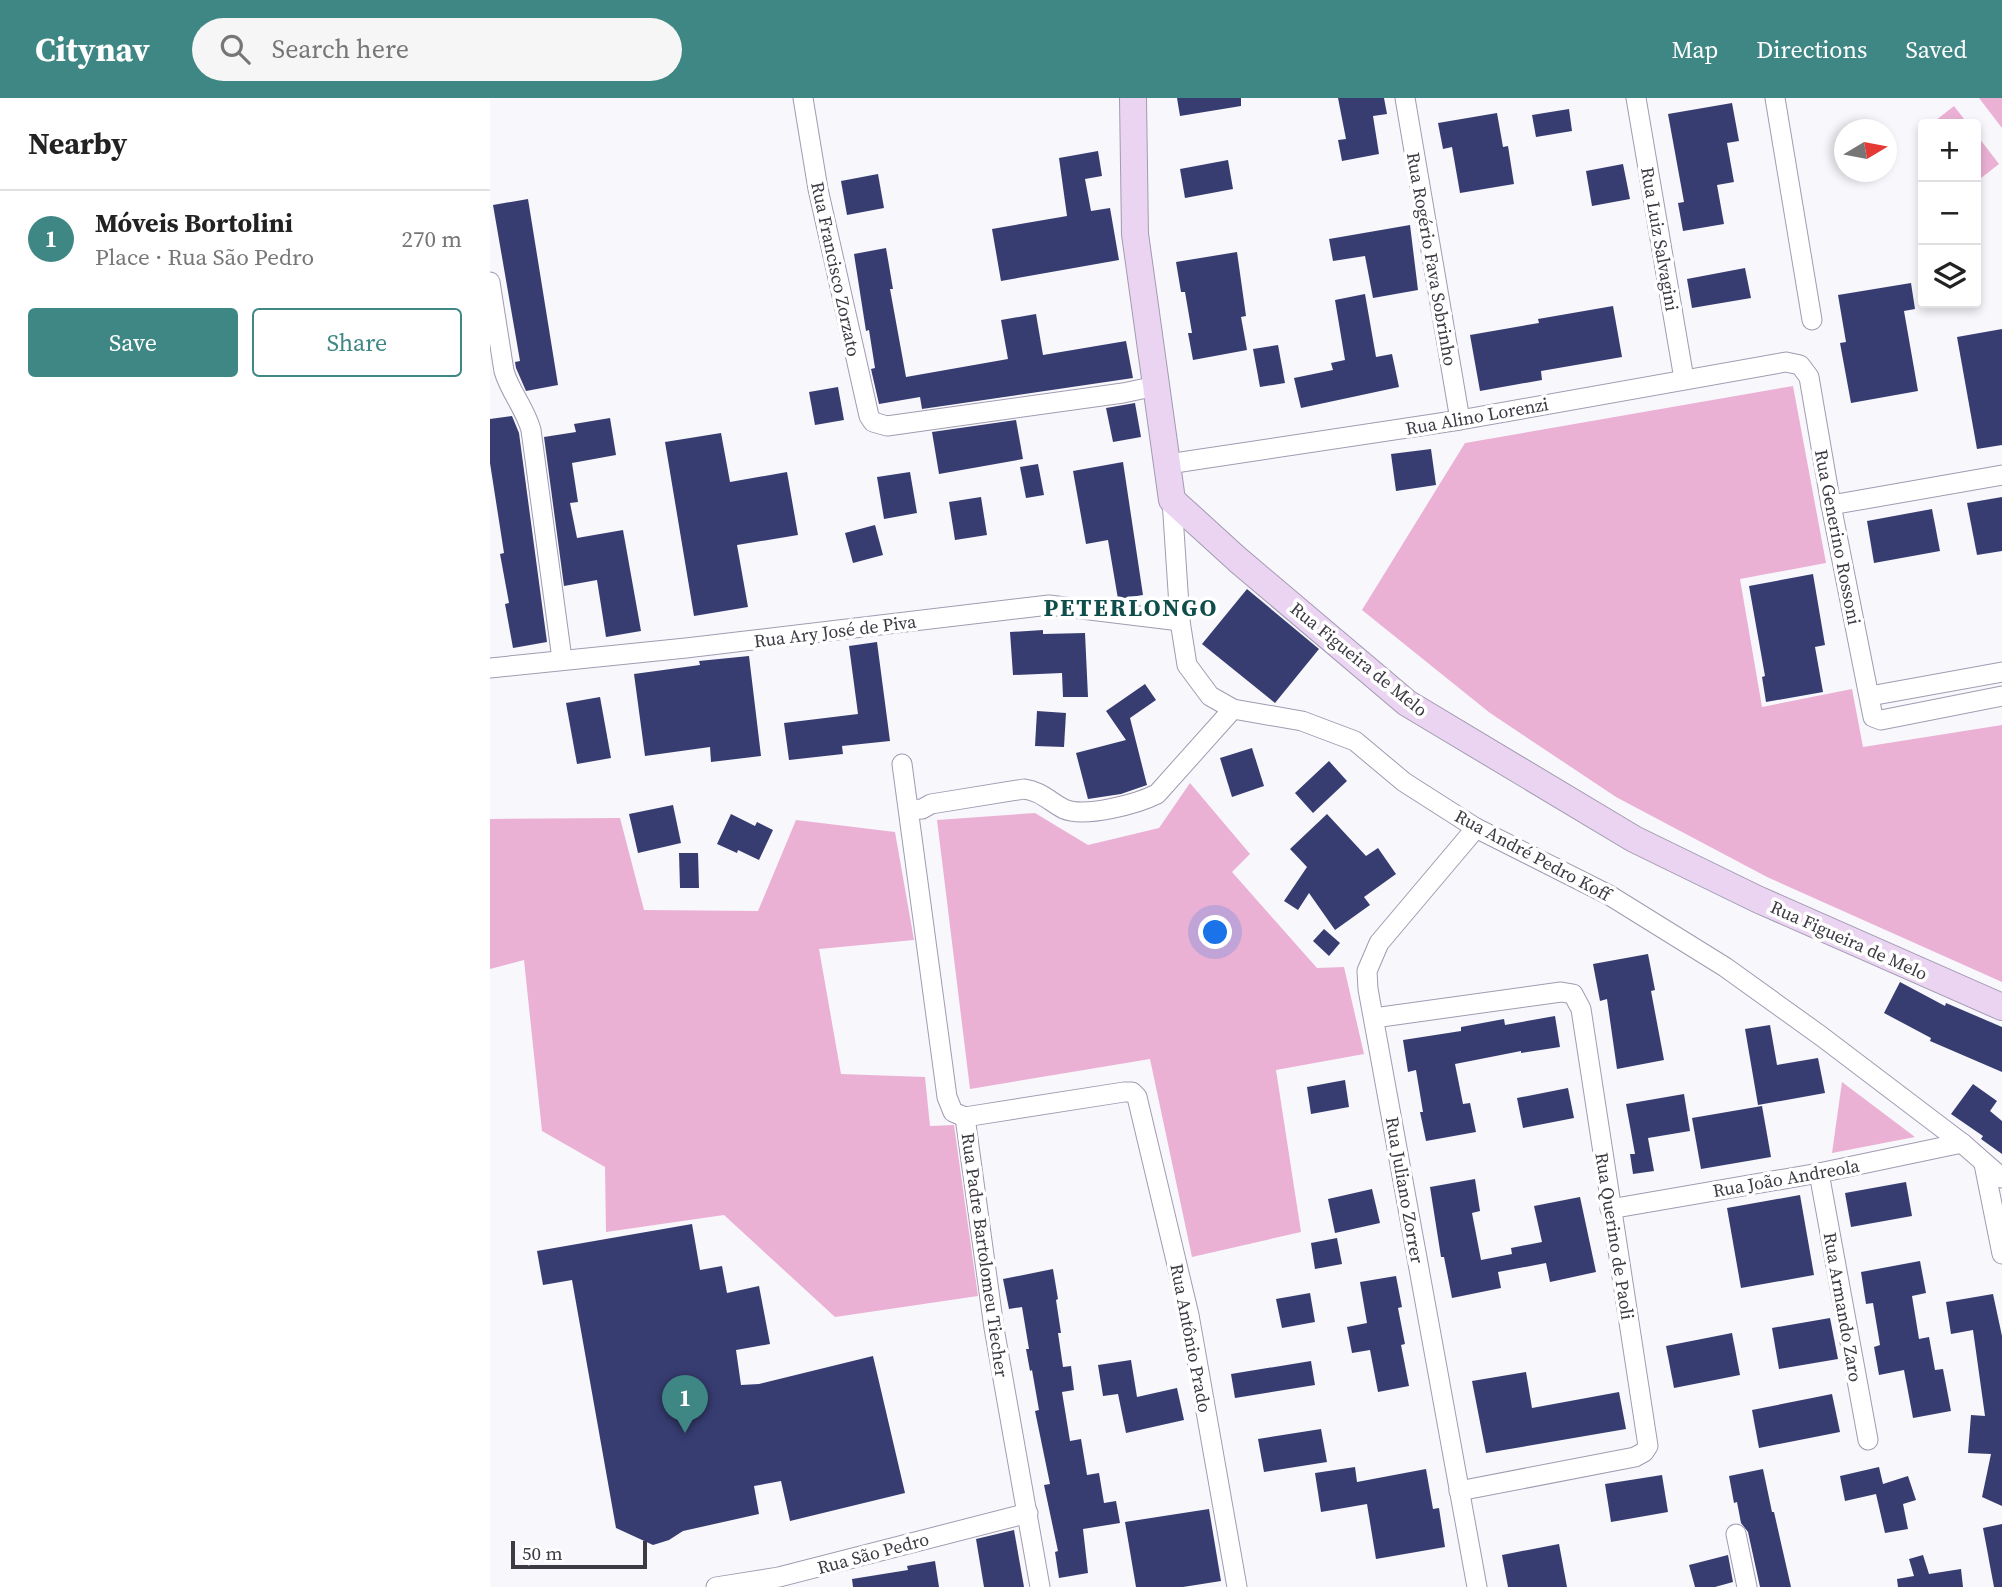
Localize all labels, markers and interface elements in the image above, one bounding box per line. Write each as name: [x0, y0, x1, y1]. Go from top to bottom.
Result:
search box: [192, 18, 682, 81]
text: Citynav: [35, 27, 150, 72]
icon: search: [216, 30, 254, 68]
text: Search here: [272, 31, 409, 67]
text: Map: [1671, 33, 1718, 66]
text: Directions: [1756, 33, 1867, 66]
text: Saved: [1905, 33, 1967, 66]
north arrow: [1834, 119, 1897, 182]
map controls: [1918, 119, 1981, 308]
button: +: [1918, 119, 1981, 182]
text: Nearby: [28, 123, 127, 164]
street label: Rua Rogério Fava Sobrinho: [1401, 150, 1463, 368]
street label: Rua Luiz Salvagini: [1635, 165, 1685, 313]
street label: Rua Francisco Zorzato: [805, 179, 867, 359]
button: −: [1918, 182, 1981, 245]
text: Móveis Bortolini: [95, 205, 293, 241]
text: 1: [45, 223, 57, 255]
text: 270 m: [401, 223, 462, 255]
text: Place · Rua São Pedro: [95, 241, 314, 273]
button: layers: [1918, 245, 1981, 308]
button: Save: [28, 308, 238, 377]
button: Share: [252, 308, 462, 377]
street label: Rua Alino Lorenzi: [1404, 391, 1550, 441]
street label: Rua Generino Rossoni: [1809, 447, 1867, 627]
district label: PETERLONGO: [1044, 591, 1218, 624]
street label: Rua Figueira de Melo: [1285, 596, 1433, 722]
street label: Rua Ary José de Piva: [752, 609, 918, 653]
street label: Rua André Pedro Koff: [1450, 803, 1617, 908]
street label: Rua Figueira de Melo: [1766, 894, 1932, 986]
your location: [1198, 915, 1232, 949]
street label: Rua Juliano Zorrer: [1380, 1115, 1430, 1266]
street label: Rua Padre Bartolomeu Tiecher: [955, 1131, 1015, 1379]
street label: Rua Querino de Paoli: [1589, 1150, 1641, 1322]
street label: Rua João Andreola: [1711, 1153, 1862, 1203]
street label: Rua Armando Zaro: [1818, 1230, 1869, 1384]
street label: Rua Antônio Prado: [1164, 1261, 1218, 1415]
pin: 1: [662, 1375, 708, 1433]
street label: Rua São Pedro: [814, 1526, 932, 1580]
scale bar: [511, 1538, 648, 1570]
text: 50 m: [522, 1540, 563, 1566]

